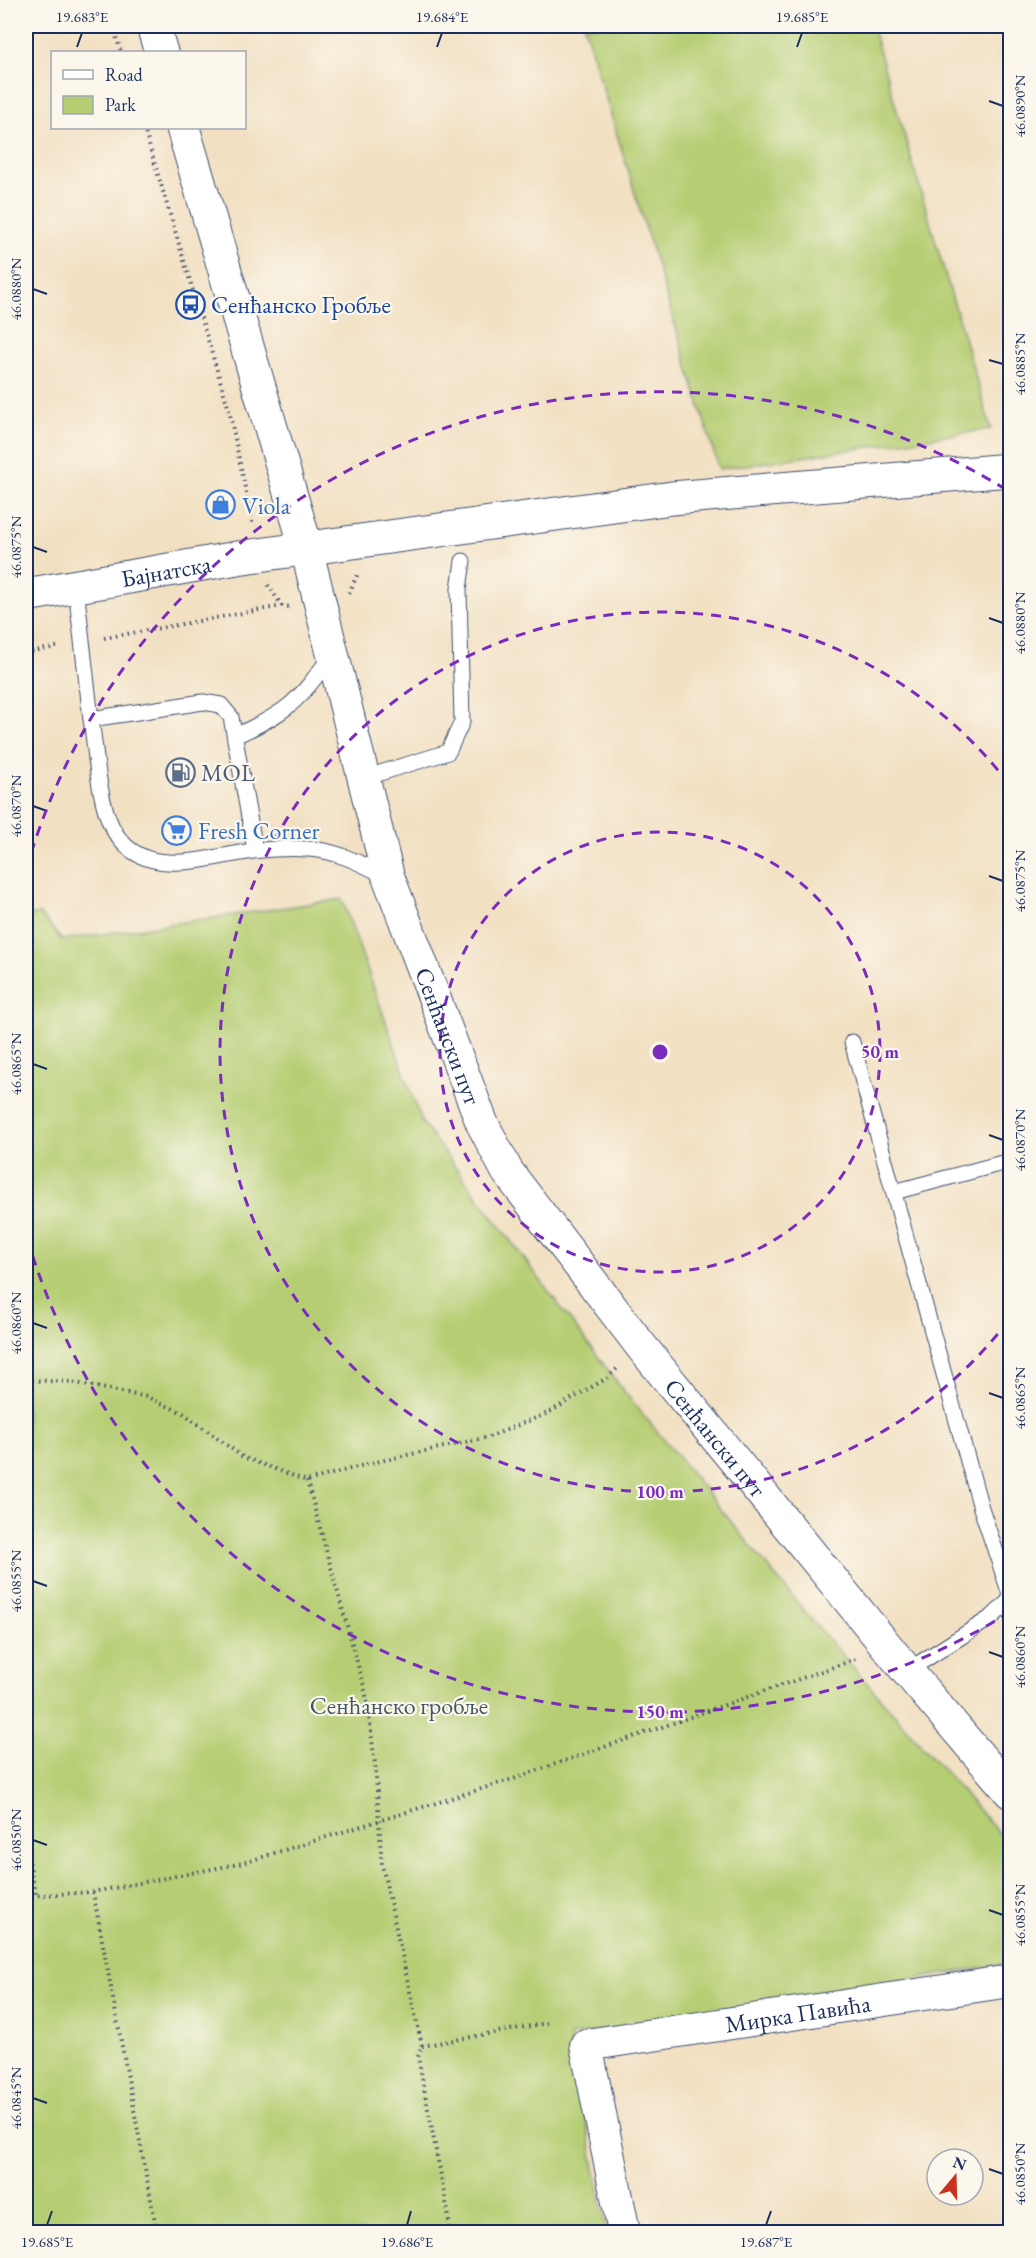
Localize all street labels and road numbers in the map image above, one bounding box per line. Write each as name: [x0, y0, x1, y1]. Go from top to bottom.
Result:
street label: Бајнатска: [118, 547, 214, 594]
street label: Сенћански пут: [409, 963, 489, 1109]
street label: Сенћански пут: [658, 1372, 774, 1503]
street label: Мирка Павића: [723, 1987, 873, 2039]

